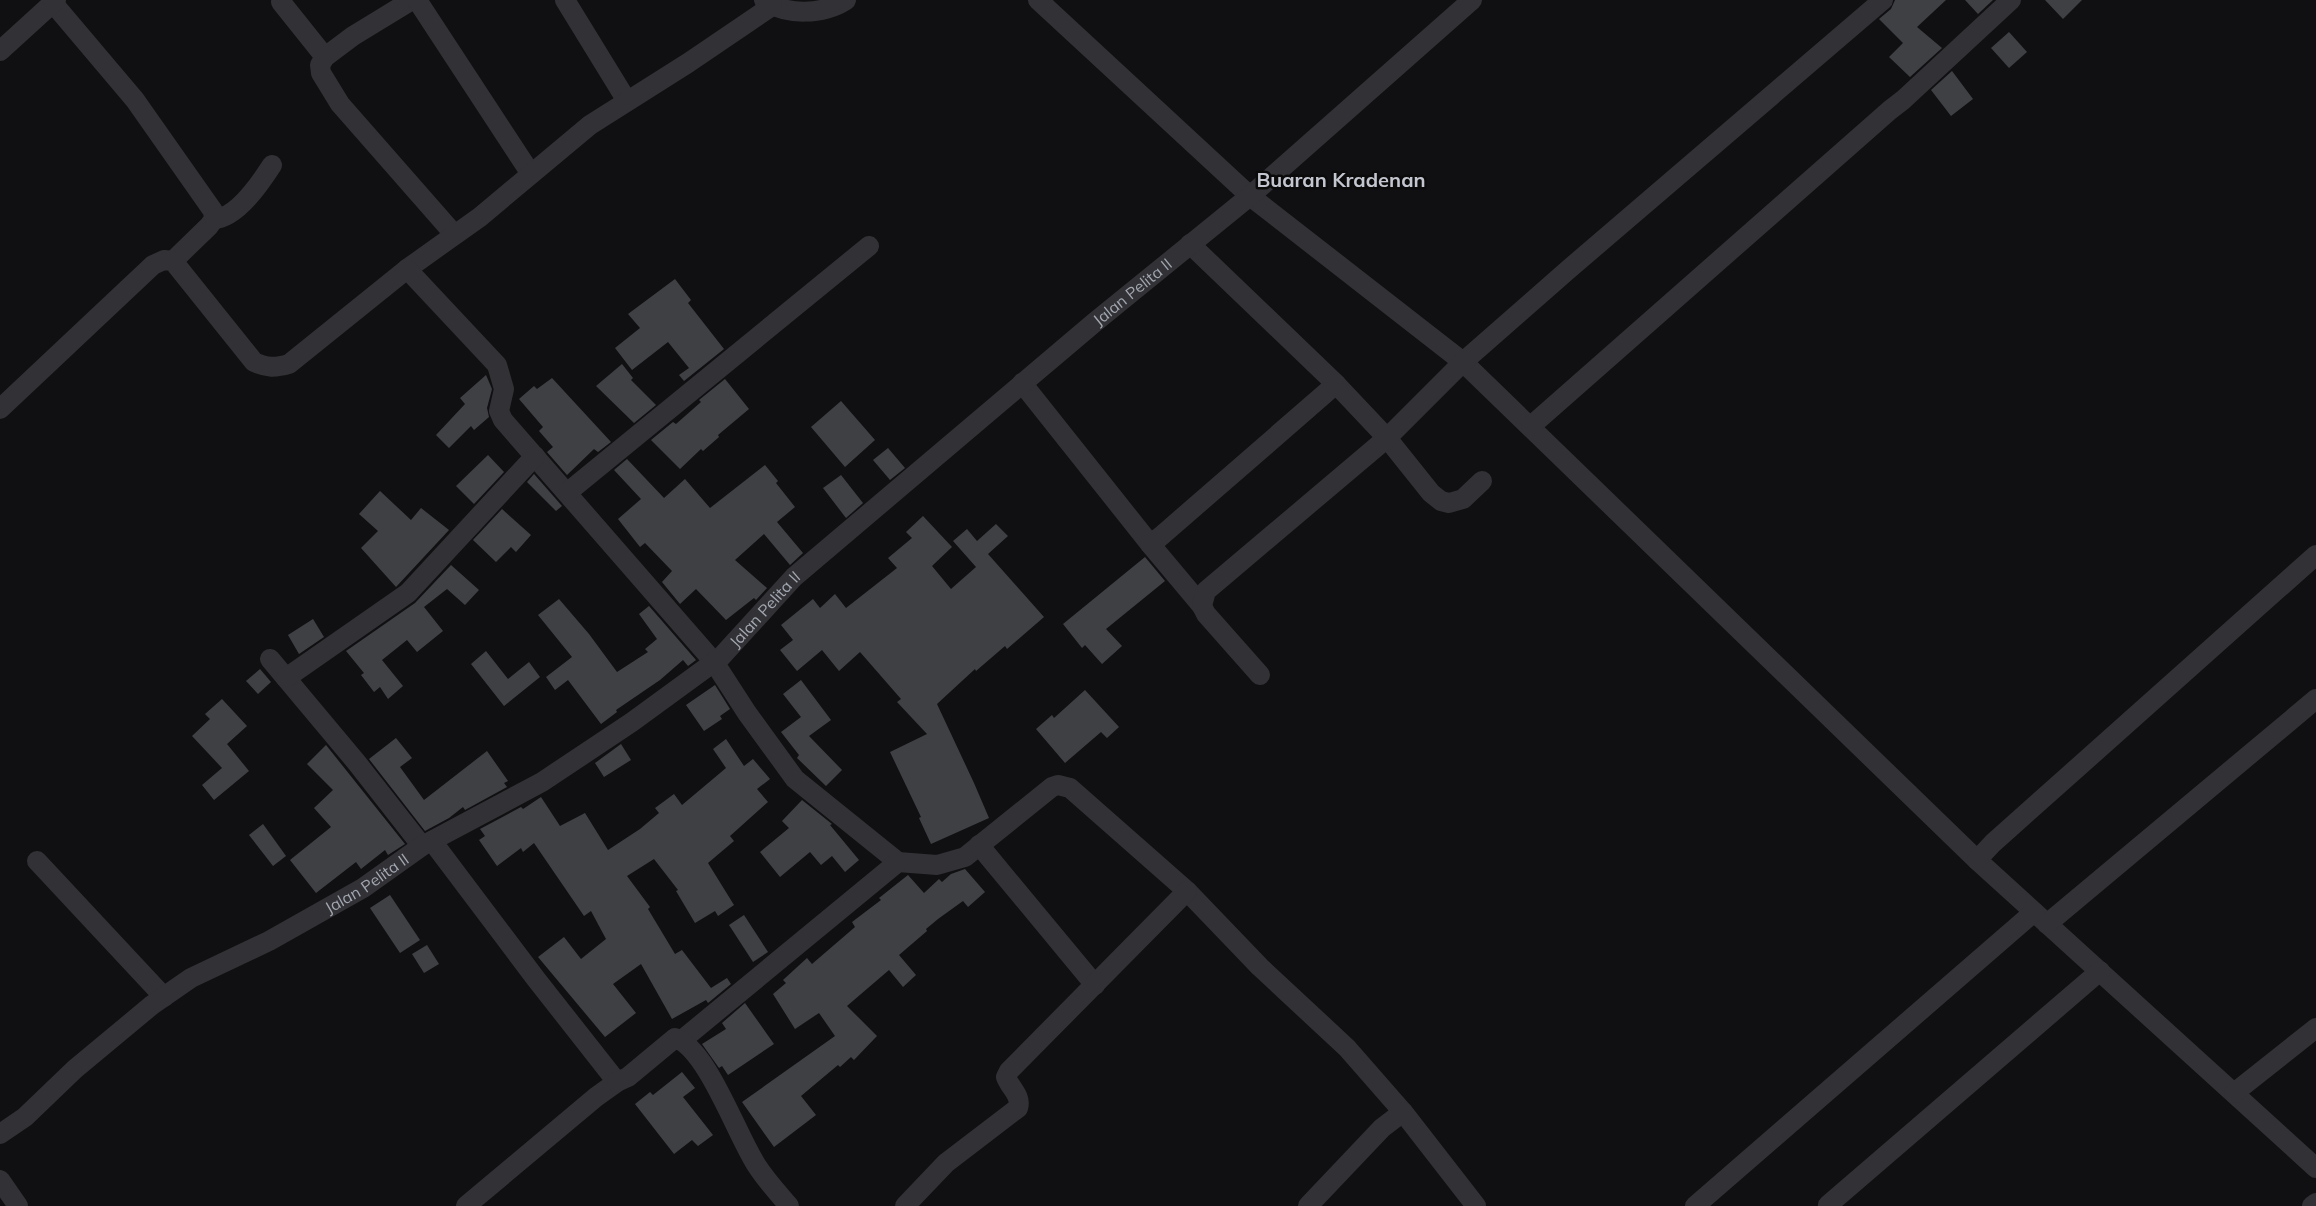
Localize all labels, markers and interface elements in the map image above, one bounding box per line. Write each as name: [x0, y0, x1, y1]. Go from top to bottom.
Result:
district label: Buaran Kradenan: [1256, 167, 1426, 192]
street label: Jalan Pelita II: [1089, 254, 1176, 330]
street label: Jalan Pelita II: [725, 566, 804, 651]
street label: Jalan Pelita II: [321, 849, 413, 918]

